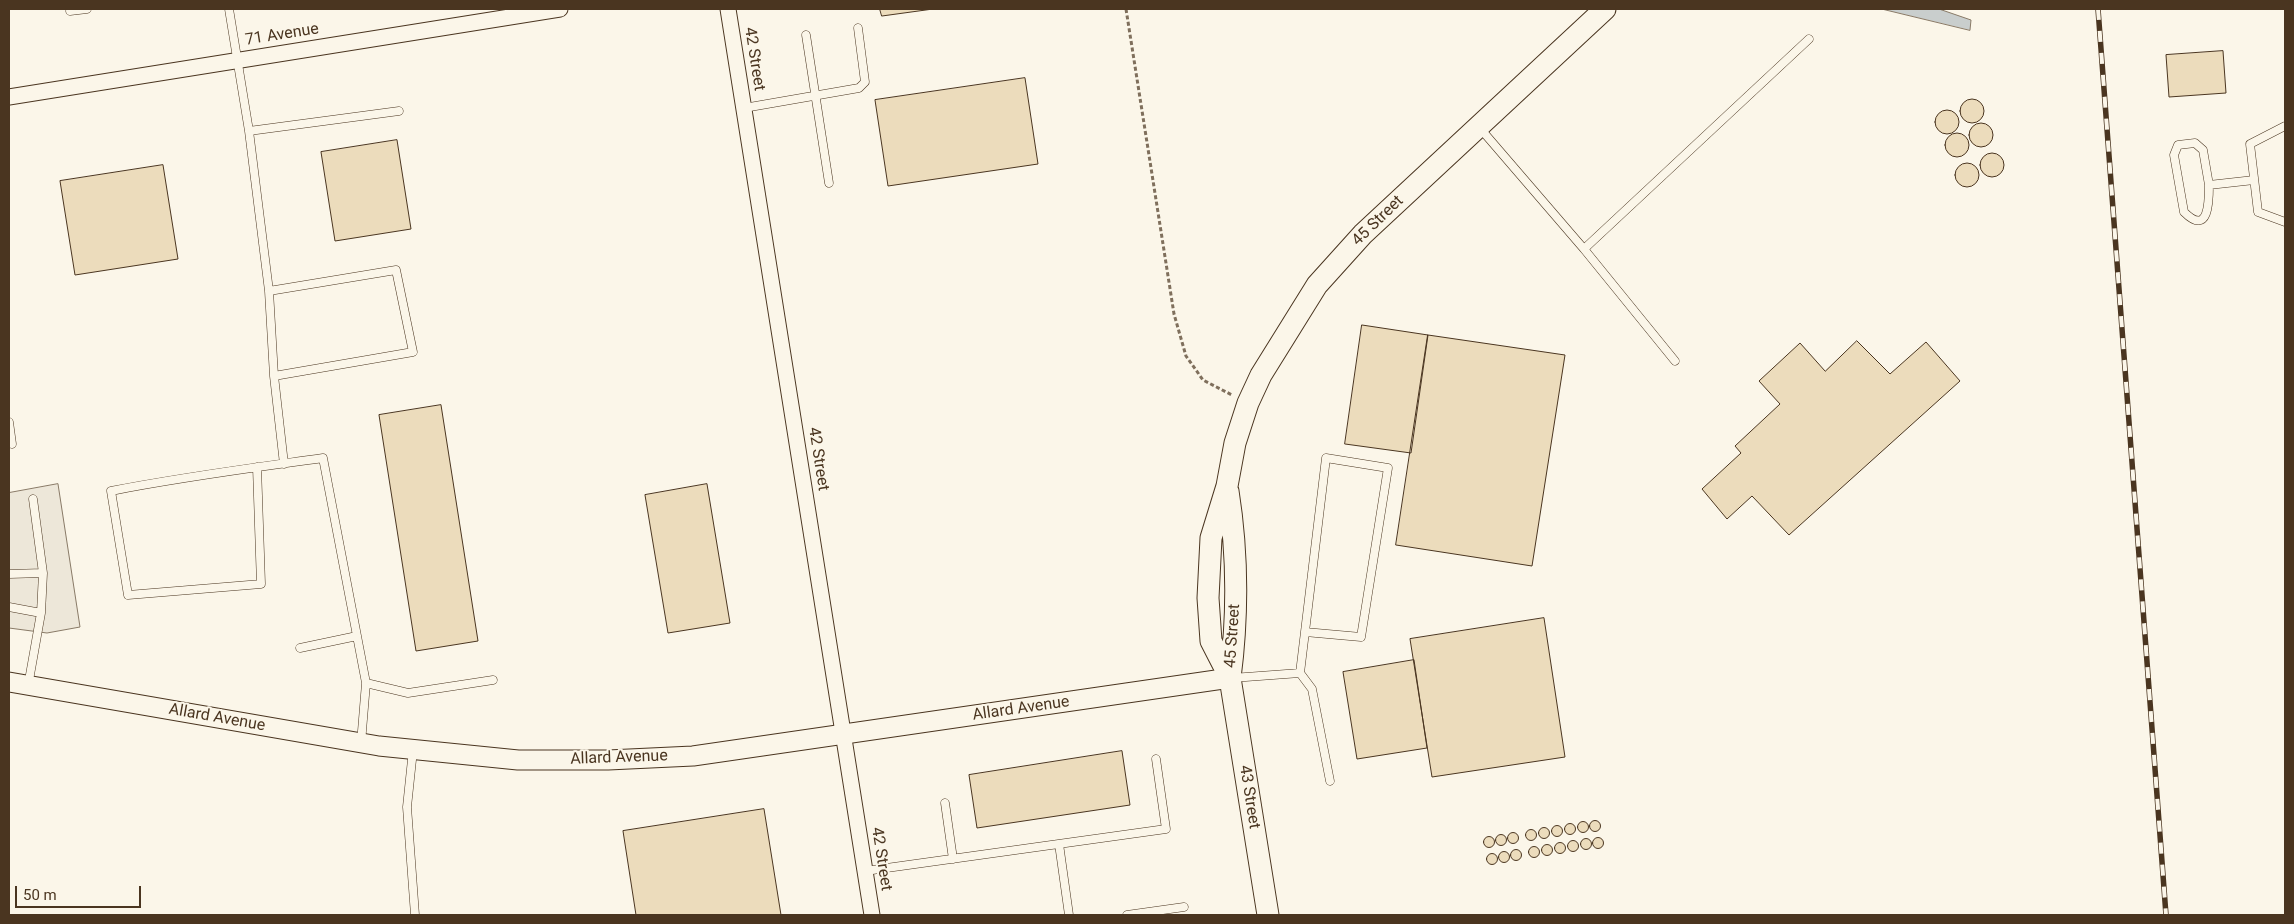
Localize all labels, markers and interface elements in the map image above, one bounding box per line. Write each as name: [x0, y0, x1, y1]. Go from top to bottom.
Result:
street label: 71 Avenue: [244, 20, 320, 50]
street label: 42 Street: [739, 26, 769, 92]
street label: 45 Street: [1348, 192, 1408, 250]
street label: 42 Street: [803, 426, 833, 492]
street label: 45 Street: [1221, 603, 1245, 669]
street label: Allard Avenue: [971, 693, 1071, 725]
street label: Allard Avenue: [167, 700, 267, 736]
street label: Allard Avenue: [570, 747, 668, 769]
street label: 43 Street: [1234, 764, 1264, 830]
street label: 42 Street: [866, 826, 896, 892]
scale bar: [18, 876, 144, 908]
text: 50 m: [23, 886, 57, 904]

